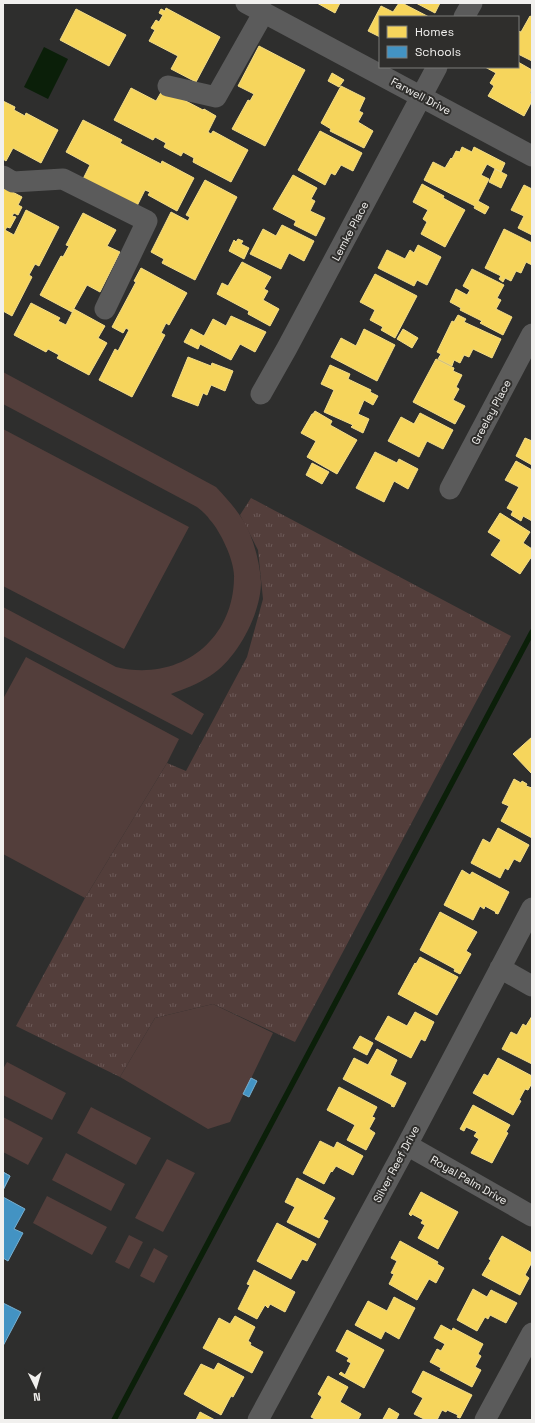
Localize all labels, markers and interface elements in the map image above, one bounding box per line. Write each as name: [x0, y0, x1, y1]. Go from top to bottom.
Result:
legend: [379, 16, 519, 68]
text: Homes: [415, 24, 454, 40]
text: Schools: [415, 44, 461, 60]
street label: Farwell Drive: [389, 74, 453, 118]
street label: Lemke Place: [328, 199, 372, 263]
street label: Greeley Place: [468, 377, 514, 447]
street label: Silver Reef Drive: [370, 1123, 422, 1205]
street label: Royal Palm Drive: [428, 1152, 510, 1208]
north arrow: [16, 1367, 56, 1407]
text: N: [33, 1390, 41, 1404]

